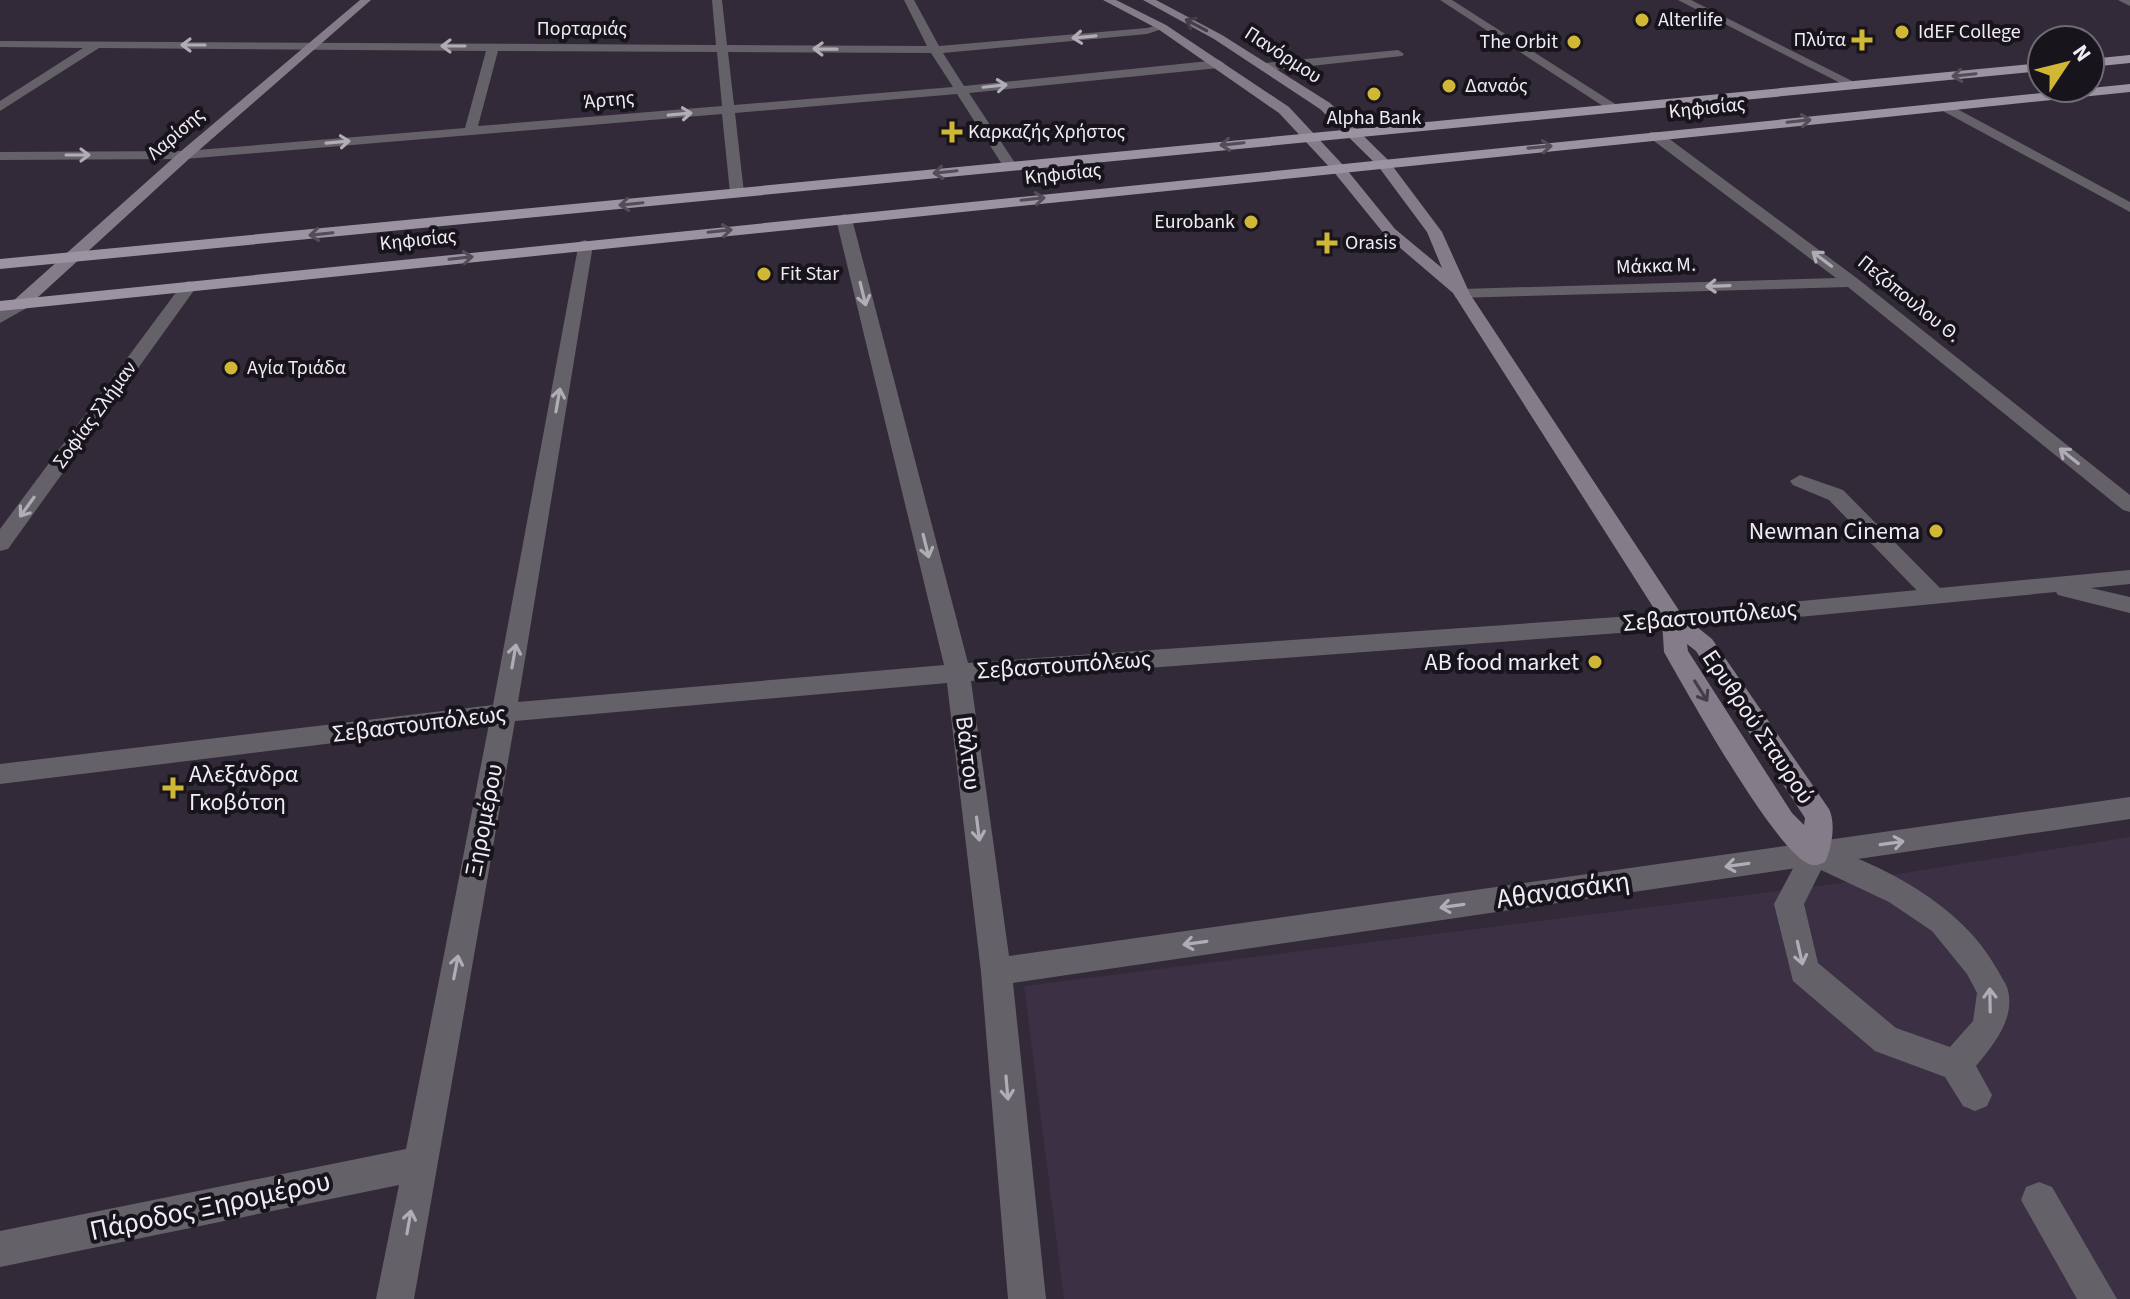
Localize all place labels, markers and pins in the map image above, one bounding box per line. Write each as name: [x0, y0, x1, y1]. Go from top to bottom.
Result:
place label: Alterlife: [1658, 6, 1723, 34]
marker: Alterlife: [1633, 11, 1651, 29]
place label: IdEF College: [1918, 18, 2021, 46]
marker: IdEF College: [1893, 23, 1911, 41]
place label: Πλύτα: [1793, 26, 1846, 54]
place label: The Orbit: [1480, 28, 1558, 56]
marker: Πλύτα: [1853, 31, 1871, 49]
marker: The Orbit: [1565, 33, 1583, 51]
place label: Δαναός: [1465, 72, 1528, 100]
marker: Δαναός: [1440, 77, 1458, 95]
marker: Alpha Bank: [1365, 85, 1383, 103]
place label: Alpha Bank: [1327, 104, 1421, 132]
place label: Καρκαζής Χρήστος: [968, 118, 1126, 146]
marker: Καρκαζής Χρήστος: [943, 123, 961, 141]
place label: Eurobank: [1154, 208, 1235, 236]
marker: Eurobank: [1242, 213, 1260, 231]
place label: Orasis: [1345, 229, 1397, 257]
marker: Orasis: [1316, 232, 1338, 254]
place label: Fit Star: [780, 260, 839, 288]
marker: Fit Star: [755, 265, 773, 283]
place label: Αγία Τριάδα: [247, 354, 346, 382]
marker: Αγία Τριάδα: [222, 359, 240, 377]
place label: Newman Cinema: [1749, 514, 1920, 549]
marker: Newman Cinema: [1927, 522, 1945, 540]
place label: AB food market: [1425, 645, 1579, 680]
marker: AB food market: [1586, 653, 1604, 671]
place label: Αλεξάνδρα Γκοβότση: [189, 757, 299, 820]
marker: Αλεξάνδρα Γκοβότση: [164, 779, 182, 797]

